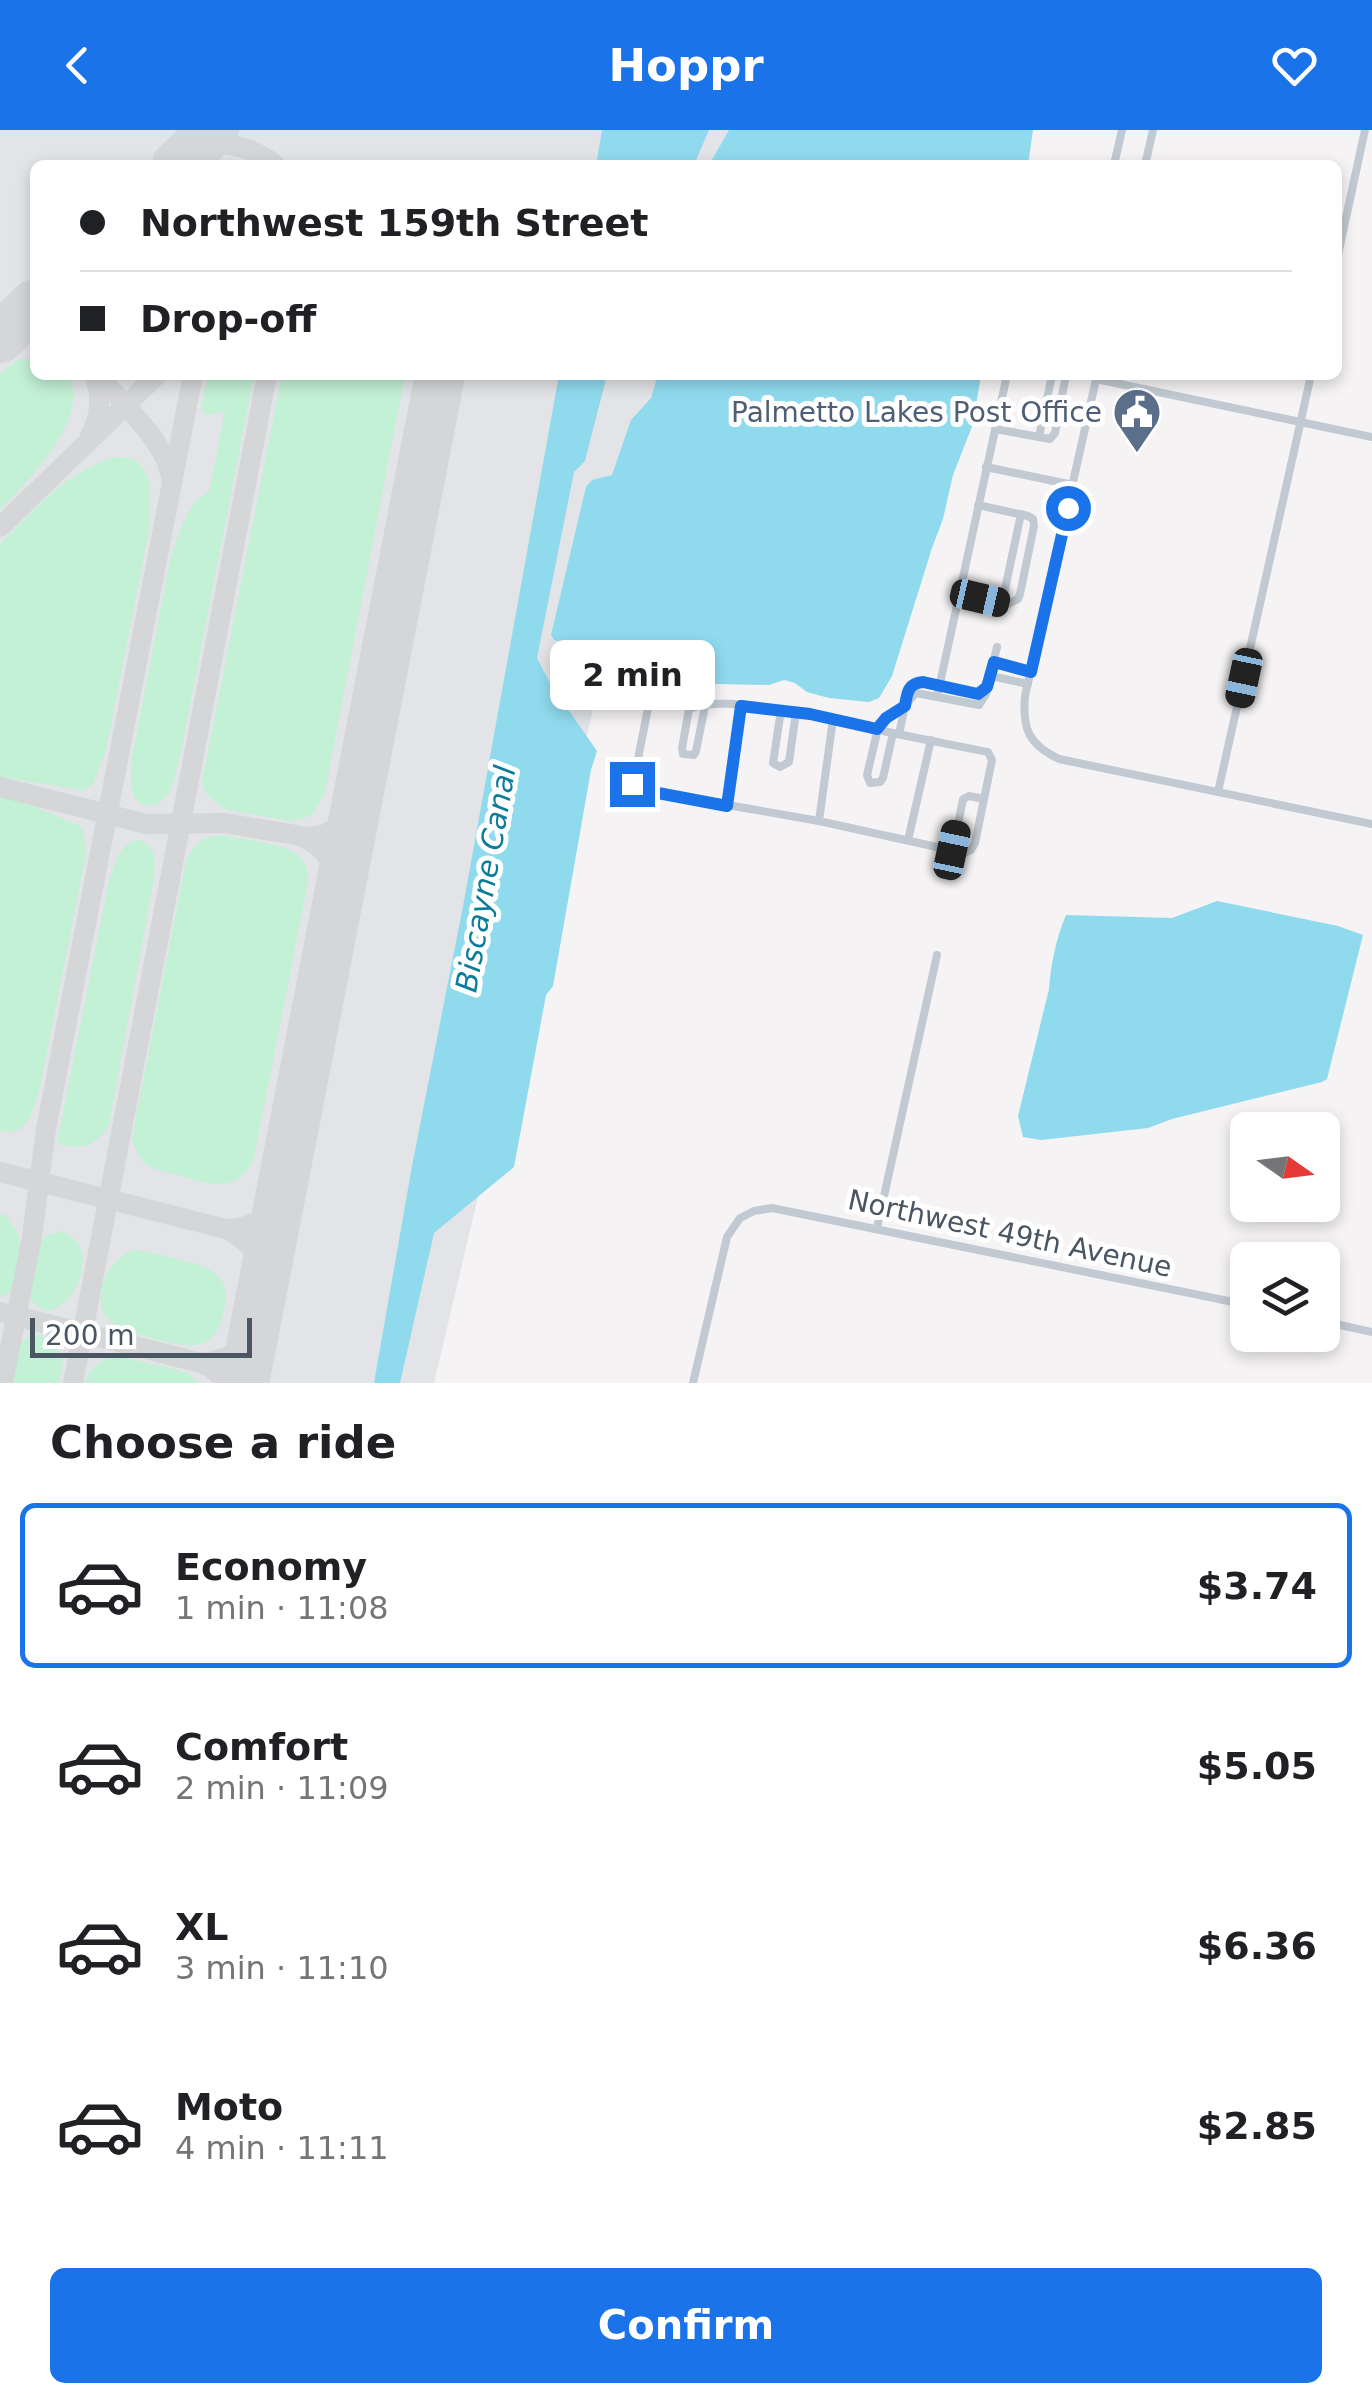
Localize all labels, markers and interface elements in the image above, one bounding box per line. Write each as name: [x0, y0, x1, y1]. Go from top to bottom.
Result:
icon: back: [50, 38, 105, 93]
icon: heart: [1267, 38, 1322, 93]
text: Hoppr: [608, 39, 764, 92]
text: Northwest 159th Street: [140, 201, 649, 245]
text: Drop-off: [140, 297, 316, 341]
public building icon: Palmetto Lakes Post Office: [1111, 386, 1163, 454]
place label: Palmetto Lakes Post Office: [731, 396, 1102, 429]
route start: [1046, 486, 1091, 531]
car: [947, 577, 1013, 619]
callout: 2 min: [550, 639, 714, 709]
car: [1223, 646, 1265, 710]
text: 2 min: [582, 656, 683, 694]
water label: Biscayne Canal: [448, 762, 523, 995]
route end: [610, 762, 655, 807]
car: [931, 818, 973, 882]
north arrow: [1230, 1112, 1340, 1222]
map controls: [1230, 1112, 1340, 1352]
street label: Northwest 49th Avenue: [845, 1183, 1175, 1284]
button: layers: [1230, 1242, 1340, 1352]
scale bar: [30, 1313, 252, 1358]
text: 200 m: [45, 1319, 135, 1352]
text: Choose a ride: [50, 1416, 396, 1469]
icon: car: [55, 1541, 145, 1631]
text: Economy: [175, 1545, 367, 1589]
text: $3.74: [1197, 1564, 1317, 1608]
text: 1 min · 11:08: [175, 1589, 389, 1627]
icon: car: [55, 1721, 145, 1811]
text: Comfort: [175, 1725, 348, 1769]
text: $5.05: [1197, 1744, 1317, 1788]
text: 2 min · 11:09: [175, 1769, 389, 1807]
icon: car: [55, 1901, 145, 1991]
text: XL: [175, 1905, 229, 1949]
text: $6.36: [1197, 1924, 1317, 1968]
text: 3 min · 11:10: [175, 1949, 389, 1987]
icon: car: [55, 2081, 145, 2171]
text: Moto: [175, 2085, 283, 2129]
text: $2.85: [1197, 2104, 1317, 2148]
text: 4 min · 11:11: [175, 2129, 389, 2167]
button: Confirm: [50, 2268, 1322, 2383]

